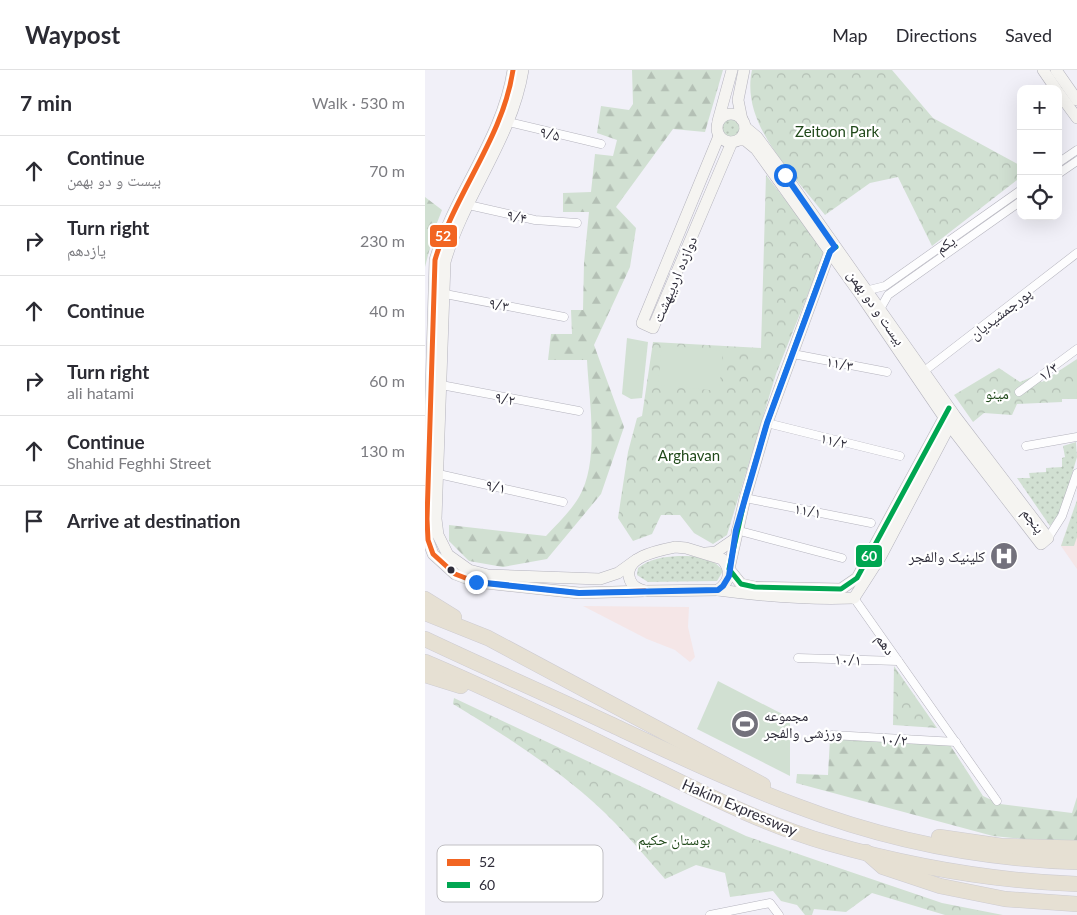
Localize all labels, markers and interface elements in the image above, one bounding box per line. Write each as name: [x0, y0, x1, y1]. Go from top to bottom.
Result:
text: Waypost: [25, 20, 120, 49]
text: Map: [832, 24, 868, 46]
text: Directions: [896, 24, 977, 46]
text: Saved: [1005, 24, 1052, 46]
map controls: [1017, 85, 1062, 220]
button: +: [1017, 85, 1062, 130]
text: 7 min: [20, 90, 72, 115]
text: Walk · 530 m: [312, 93, 405, 112]
street label: ۹/۵: [538, 122, 562, 144]
park label: Zeitoon Park: [795, 122, 879, 140]
button: −: [1017, 130, 1062, 175]
text: Continue: [67, 146, 145, 169]
icon: ahead: [20, 157, 48, 185]
text: 70 m: [369, 161, 405, 180]
route start: [774, 164, 797, 187]
text: بیست و دو بهمن: [67, 170, 161, 189]
button: locate: [1017, 175, 1062, 220]
street label: ۹/۴: [505, 205, 529, 227]
text: Turn right: [67, 216, 149, 239]
line badge: 52: [429, 224, 458, 248]
icon: right: [20, 227, 48, 255]
text: 52: [435, 227, 451, 244]
text: 230 m: [360, 231, 405, 250]
street label: یکم: [932, 231, 960, 259]
street label: دوازده اردیبهشت: [648, 233, 701, 325]
text: یازدهم: [67, 240, 106, 259]
street label: بیست و دو بهمن: [843, 266, 910, 349]
street label: پورجمشیدیان: [965, 283, 1036, 344]
street label: ۹/۳: [487, 293, 511, 315]
icon: ahead: [20, 297, 48, 325]
text: Continue: [67, 299, 145, 322]
text: 40 m: [369, 301, 405, 320]
street label: ۱۱/۳: [825, 352, 855, 374]
street label: ۱/۳: [1035, 358, 1062, 384]
text: Turn right: [67, 360, 149, 383]
icon: right: [20, 367, 48, 395]
text: 60 m: [369, 371, 405, 390]
text: ali hatami: [67, 383, 134, 402]
park label: مینو: [985, 384, 1009, 403]
street label: ۹/۲: [493, 387, 517, 409]
street label: ۱۱/۲: [819, 428, 850, 452]
text: Continue: [67, 430, 145, 453]
icon: ahead: [20, 437, 48, 465]
text: 130 m: [360, 441, 405, 460]
park label: Arghavan: [658, 446, 720, 464]
text: Shahid Feghhi Street: [67, 453, 211, 472]
street label: ۹/۱: [484, 475, 508, 497]
street label: ۱۱/۱: [793, 499, 823, 521]
street label: پنجم: [1017, 504, 1049, 538]
icon: arrive: [20, 507, 48, 535]
text: Arrive at destination: [67, 509, 240, 532]
hospital icon: کلینیک والفجر: [989, 541, 1019, 571]
line badge: 60: [855, 544, 883, 568]
text: 60: [861, 547, 877, 564]
place label: کلینیک والفجر: [908, 547, 985, 566]
unlabelled marker: [446, 565, 456, 575]
route end: [465, 571, 488, 594]
street label: دهم: [871, 630, 900, 659]
street label: ۱۰/۱: [834, 650, 862, 668]
place label: مجموعه ورزشی والفجر: [763, 706, 842, 743]
sports icon: مجموعه ورزشی والفجر: [730, 709, 760, 739]
street label: ۱۰/۲: [880, 729, 908, 749]
street label: Hakim Expressway: [680, 775, 801, 839]
park label: بوستان حکیم: [638, 830, 710, 850]
legend: [437, 845, 603, 902]
text: 52: [479, 853, 495, 870]
text: 60: [479, 876, 495, 893]

